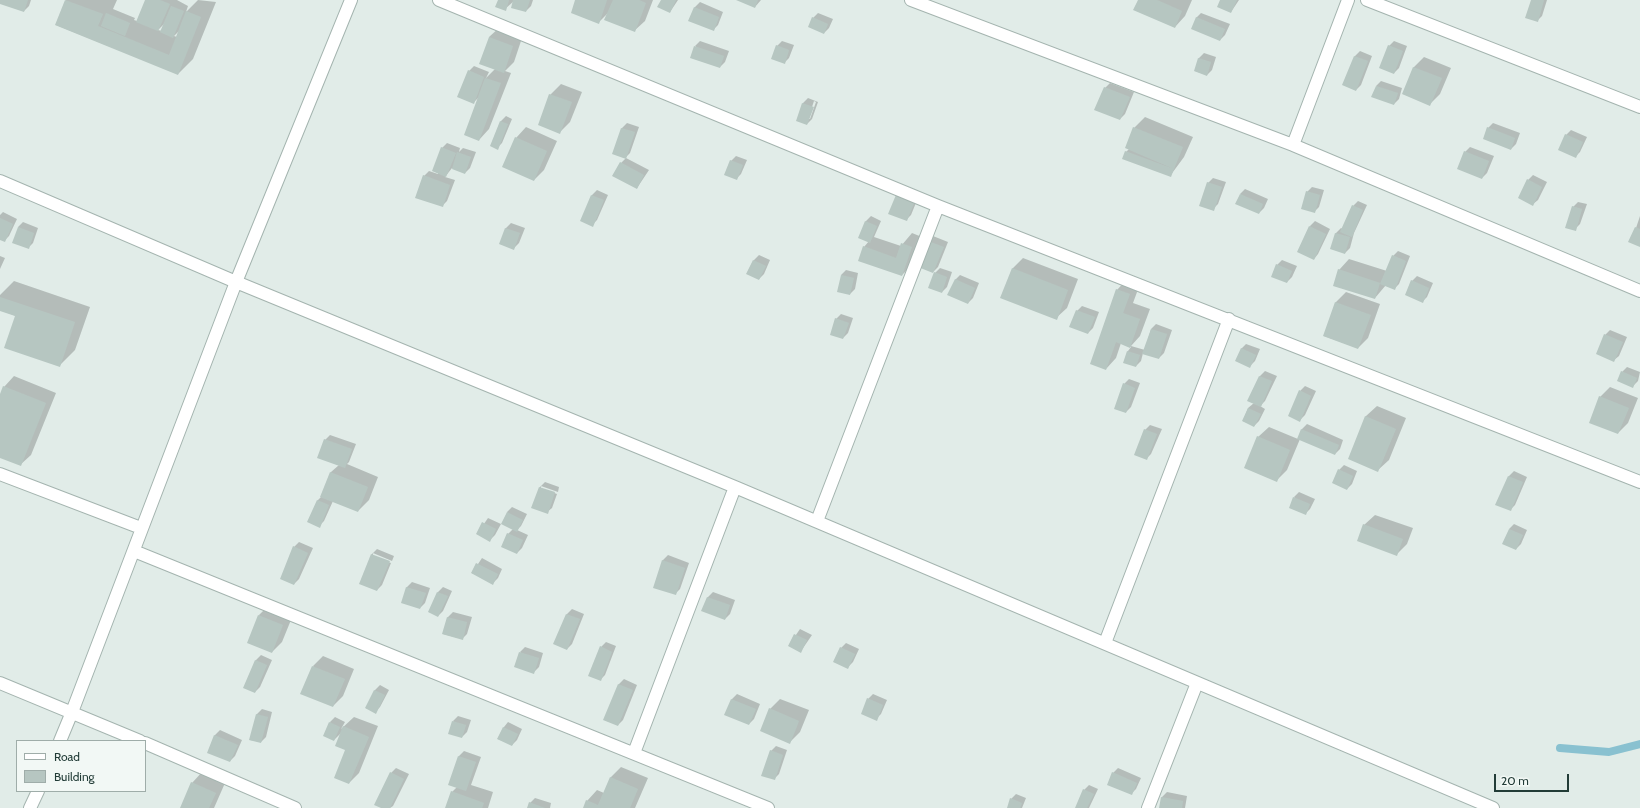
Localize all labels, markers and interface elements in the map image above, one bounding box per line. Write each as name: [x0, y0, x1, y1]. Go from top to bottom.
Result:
legend: [16, 740, 146, 792]
text: Road: [54, 749, 80, 764]
scale bar: [1496, 766, 1571, 792]
text: Building: [54, 769, 95, 784]
text: 20 m: [1501, 773, 1529, 788]

